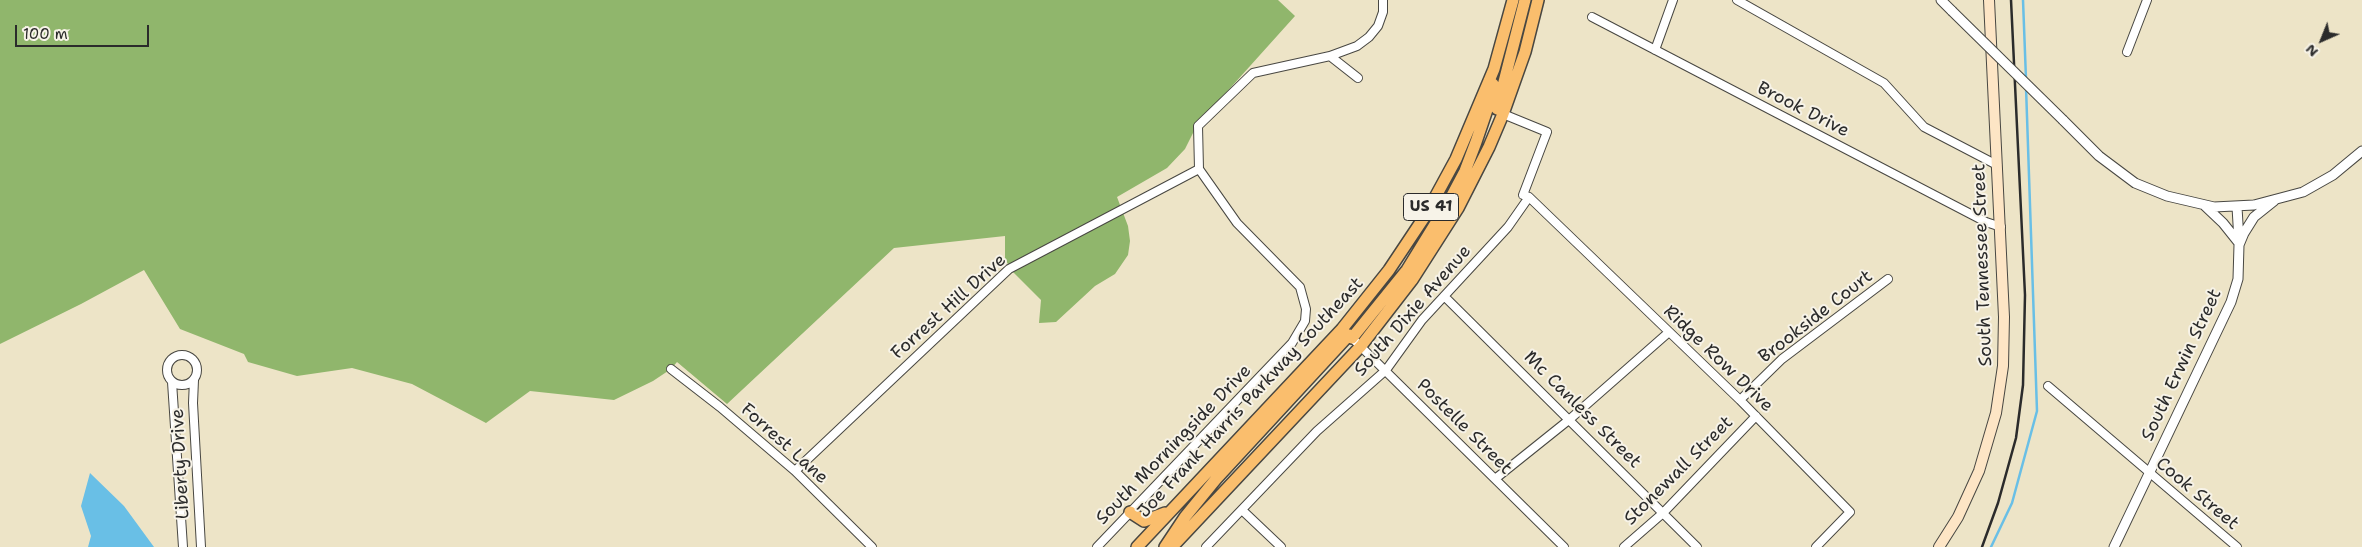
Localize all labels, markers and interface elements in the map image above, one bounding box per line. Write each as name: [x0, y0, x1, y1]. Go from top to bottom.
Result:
scale bar: [18, 15, 151, 47]
north arrow: [2297, 15, 2347, 65]
text: 100 m: [23, 24, 68, 44]
text: N: [2301, 40, 2322, 61]
street label: Brook Drive: [1753, 78, 1853, 142]
street label: South Tennessee Street: [1969, 163, 1997, 367]
road number: US 41: [1404, 193, 1458, 220]
street label: South Dixie Avenue: [1350, 241, 1476, 381]
street label: Forrest Hill Drive: [887, 250, 1011, 364]
street label: Brookside Court: [1755, 266, 1877, 368]
street label: Joe Frank Harris Parkway Southeast: [1134, 273, 1368, 523]
street label: South Erwin Street: [2137, 286, 2227, 444]
street label: Ridge Row Drive: [1659, 301, 1777, 417]
street label: Mc Canless Street: [1519, 347, 1645, 473]
street label: South Morningside Drive: [1092, 360, 1256, 530]
street label: Postelle Street: [1412, 375, 1516, 479]
street label: Forrest Lane: [736, 399, 832, 489]
street label: Liberty Drive: [167, 408, 195, 520]
street label: Stonewall Street: [1620, 412, 1738, 530]
street label: Cook Street: [2151, 453, 2243, 535]

